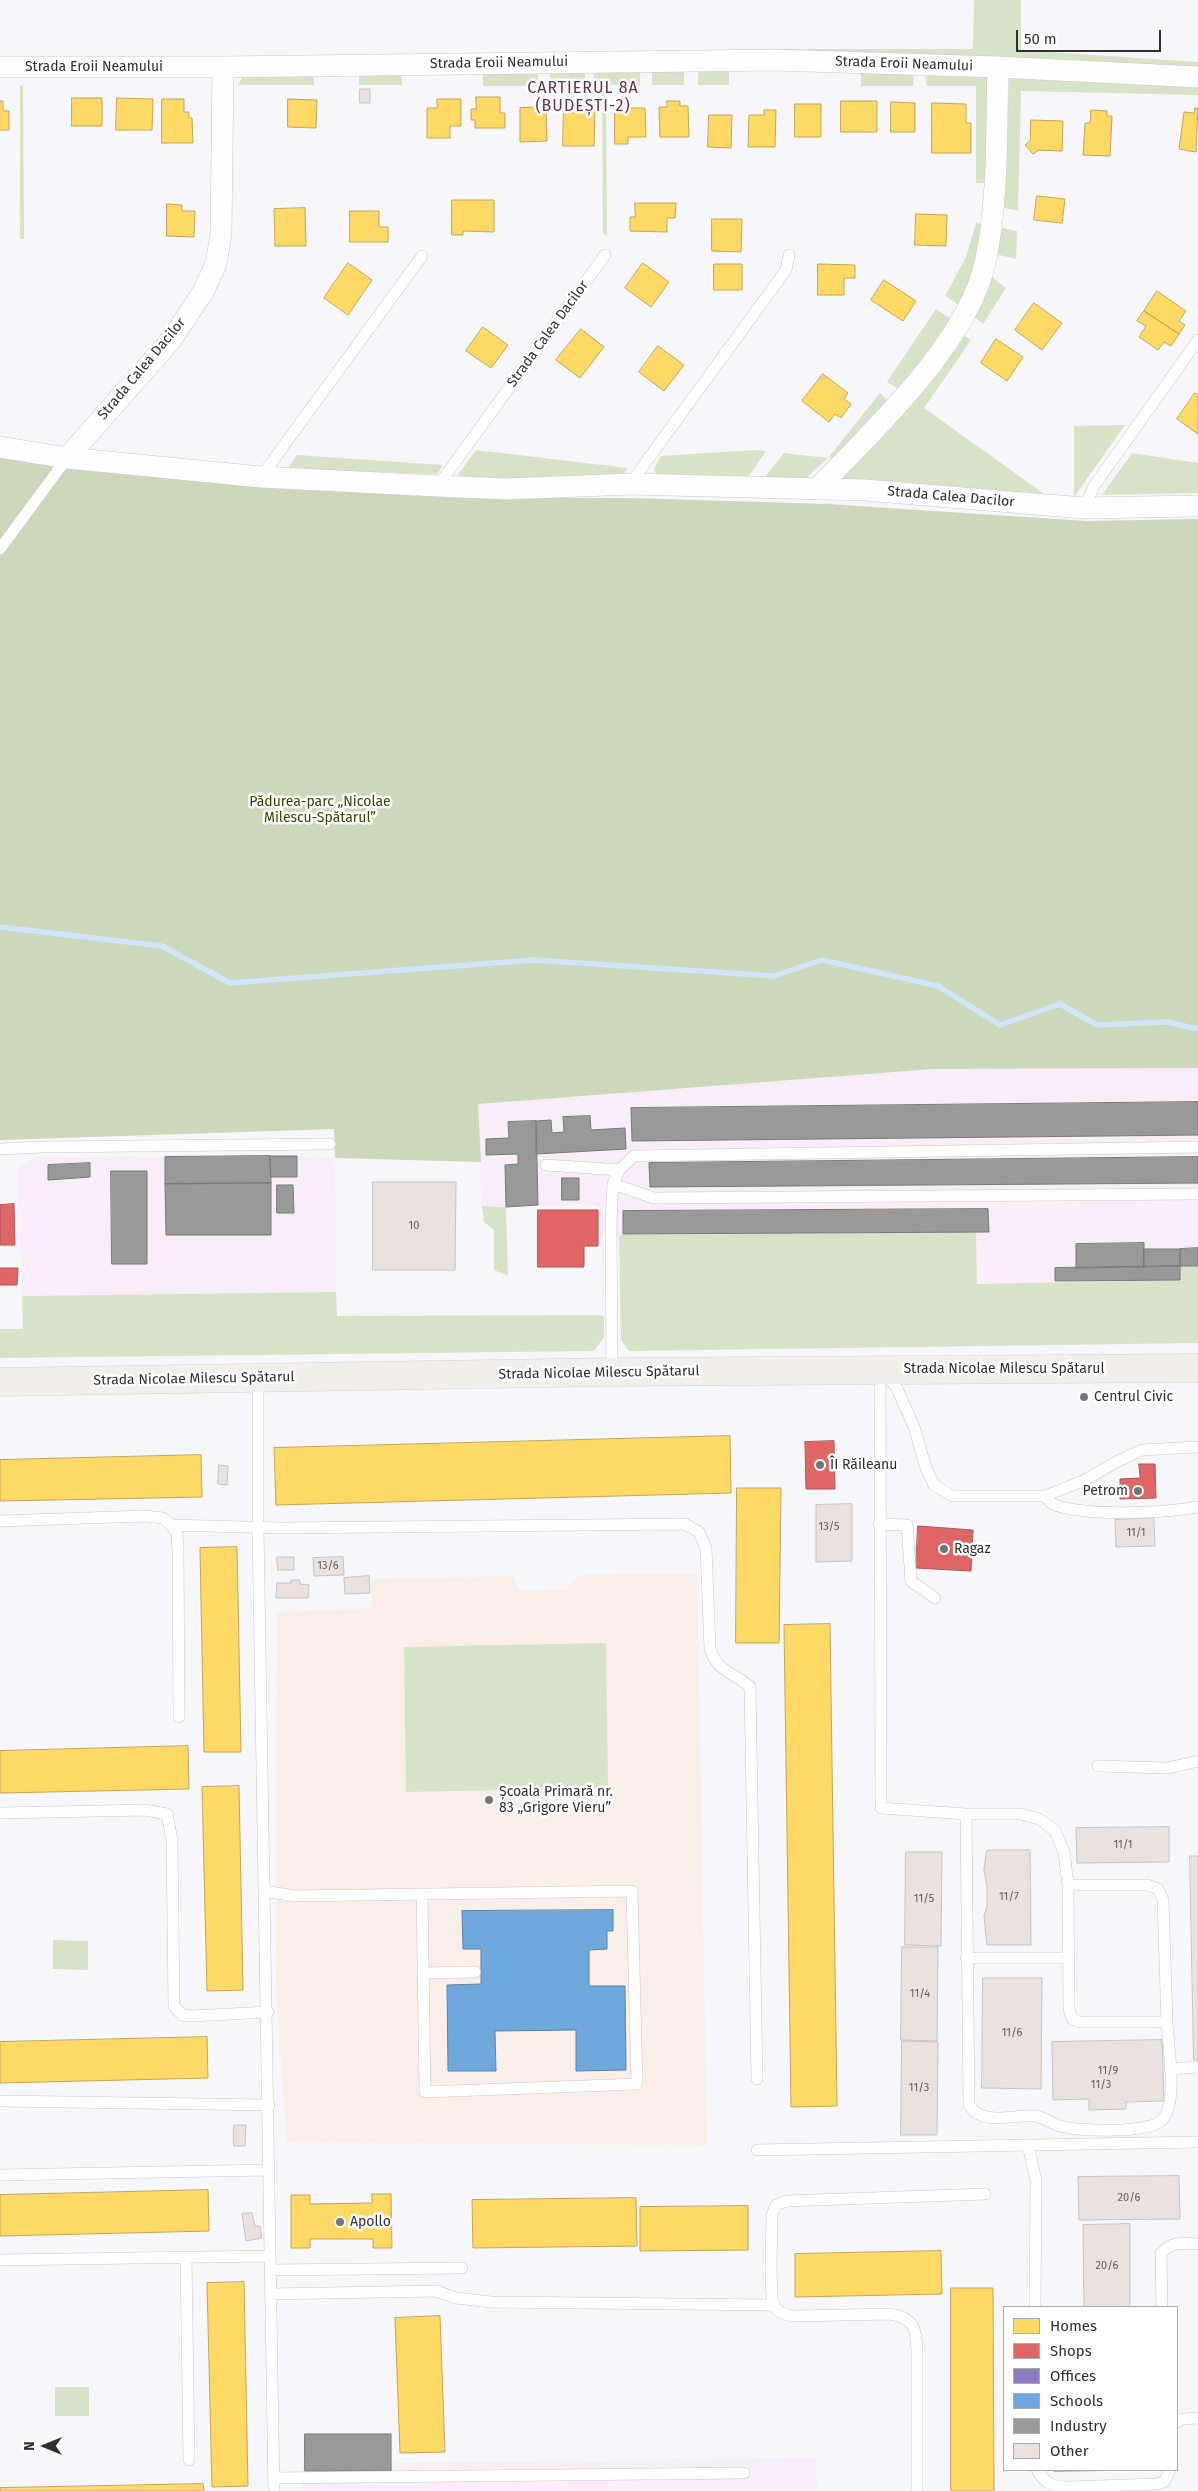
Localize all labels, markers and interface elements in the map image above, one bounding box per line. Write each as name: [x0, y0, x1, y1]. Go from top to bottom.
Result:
scale bar: [1018, 20, 1163, 52]
text: 50 m: [1024, 30, 1057, 48]
street label: Strada Eroii Neamului: [430, 53, 568, 73]
street label: Strada Eroii Neamului: [835, 53, 973, 75]
street label: Strada Eroii Neamului: [25, 59, 163, 75]
district label: CARTIERUL 8A (BUDEȘTI-2): [526, 79, 640, 117]
street label: Strada Calea Dacilor: [504, 277, 592, 391]
street label: Strada Calea Dacilor: [95, 315, 189, 423]
street label: Strada Calea Dacilor: [887, 483, 1015, 511]
park label: Pădurea-parc „Nicolae Milescu-Spătarul”: [249, 794, 391, 826]
house number: 10: [409, 1219, 419, 1233]
street label: Strada Nicolae Milescu Spătarul: [903, 1361, 1105, 1377]
street label: Strada Nicolae Milescu Spătarul: [498, 1363, 700, 1383]
street label: Strada Nicolae Milescu Spătarul: [93, 1369, 295, 1389]
place label: Centrul Civic: [1094, 1389, 1173, 1405]
marker: Centrul Civic: [1078, 1391, 1090, 1403]
place label: ÎI Răileanu: [830, 1457, 897, 1473]
marker: ÎI Răileanu: [814, 1459, 826, 1471]
place label: Petrom: [1082, 1483, 1128, 1499]
marker: Petrom: [1132, 1485, 1144, 1497]
house number: 13/5: [818, 1520, 840, 1534]
house number: 11/1: [1126, 1526, 1146, 1540]
place label: Ragaz: [954, 1541, 991, 1557]
marker: Ragaz: [938, 1543, 950, 1555]
house number: 13/6: [317, 1559, 339, 1573]
place label: Școala Primară nr. 83 „Grigore Vieru”: [499, 1784, 613, 1816]
marker: Școala Primară nr. 83 „Grigore Vieru”: [483, 1794, 495, 1806]
house number: 11/1: [1113, 1838, 1133, 1852]
house number: 11/7: [999, 1890, 1019, 1904]
house number: 11/5: [914, 1892, 934, 1906]
house number: 11/4: [910, 1987, 930, 2001]
house number: 11/6: [1002, 2026, 1022, 2040]
house number: 11/9: [1098, 2064, 1118, 2078]
house number: 11/3: [1091, 2078, 1111, 2092]
house number: 11/3: [909, 2081, 929, 2095]
house number: 20/6: [1118, 2191, 1140, 2205]
place label: Apollo: [350, 2214, 391, 2230]
marker: Apollo: [334, 2216, 346, 2228]
house number: 20/6: [1096, 2259, 1118, 2273]
legend: [1003, 2306, 1178, 2471]
text: Homes: [1050, 2317, 1097, 2335]
text: Shops: [1050, 2342, 1092, 2360]
text: Offices: [1050, 2367, 1096, 2385]
text: Schools: [1050, 2392, 1103, 2410]
text: Industry: [1050, 2417, 1107, 2435]
north arrow: [20, 2421, 70, 2471]
text: N: [21, 2441, 38, 2451]
text: Other: [1050, 2442, 1089, 2460]

